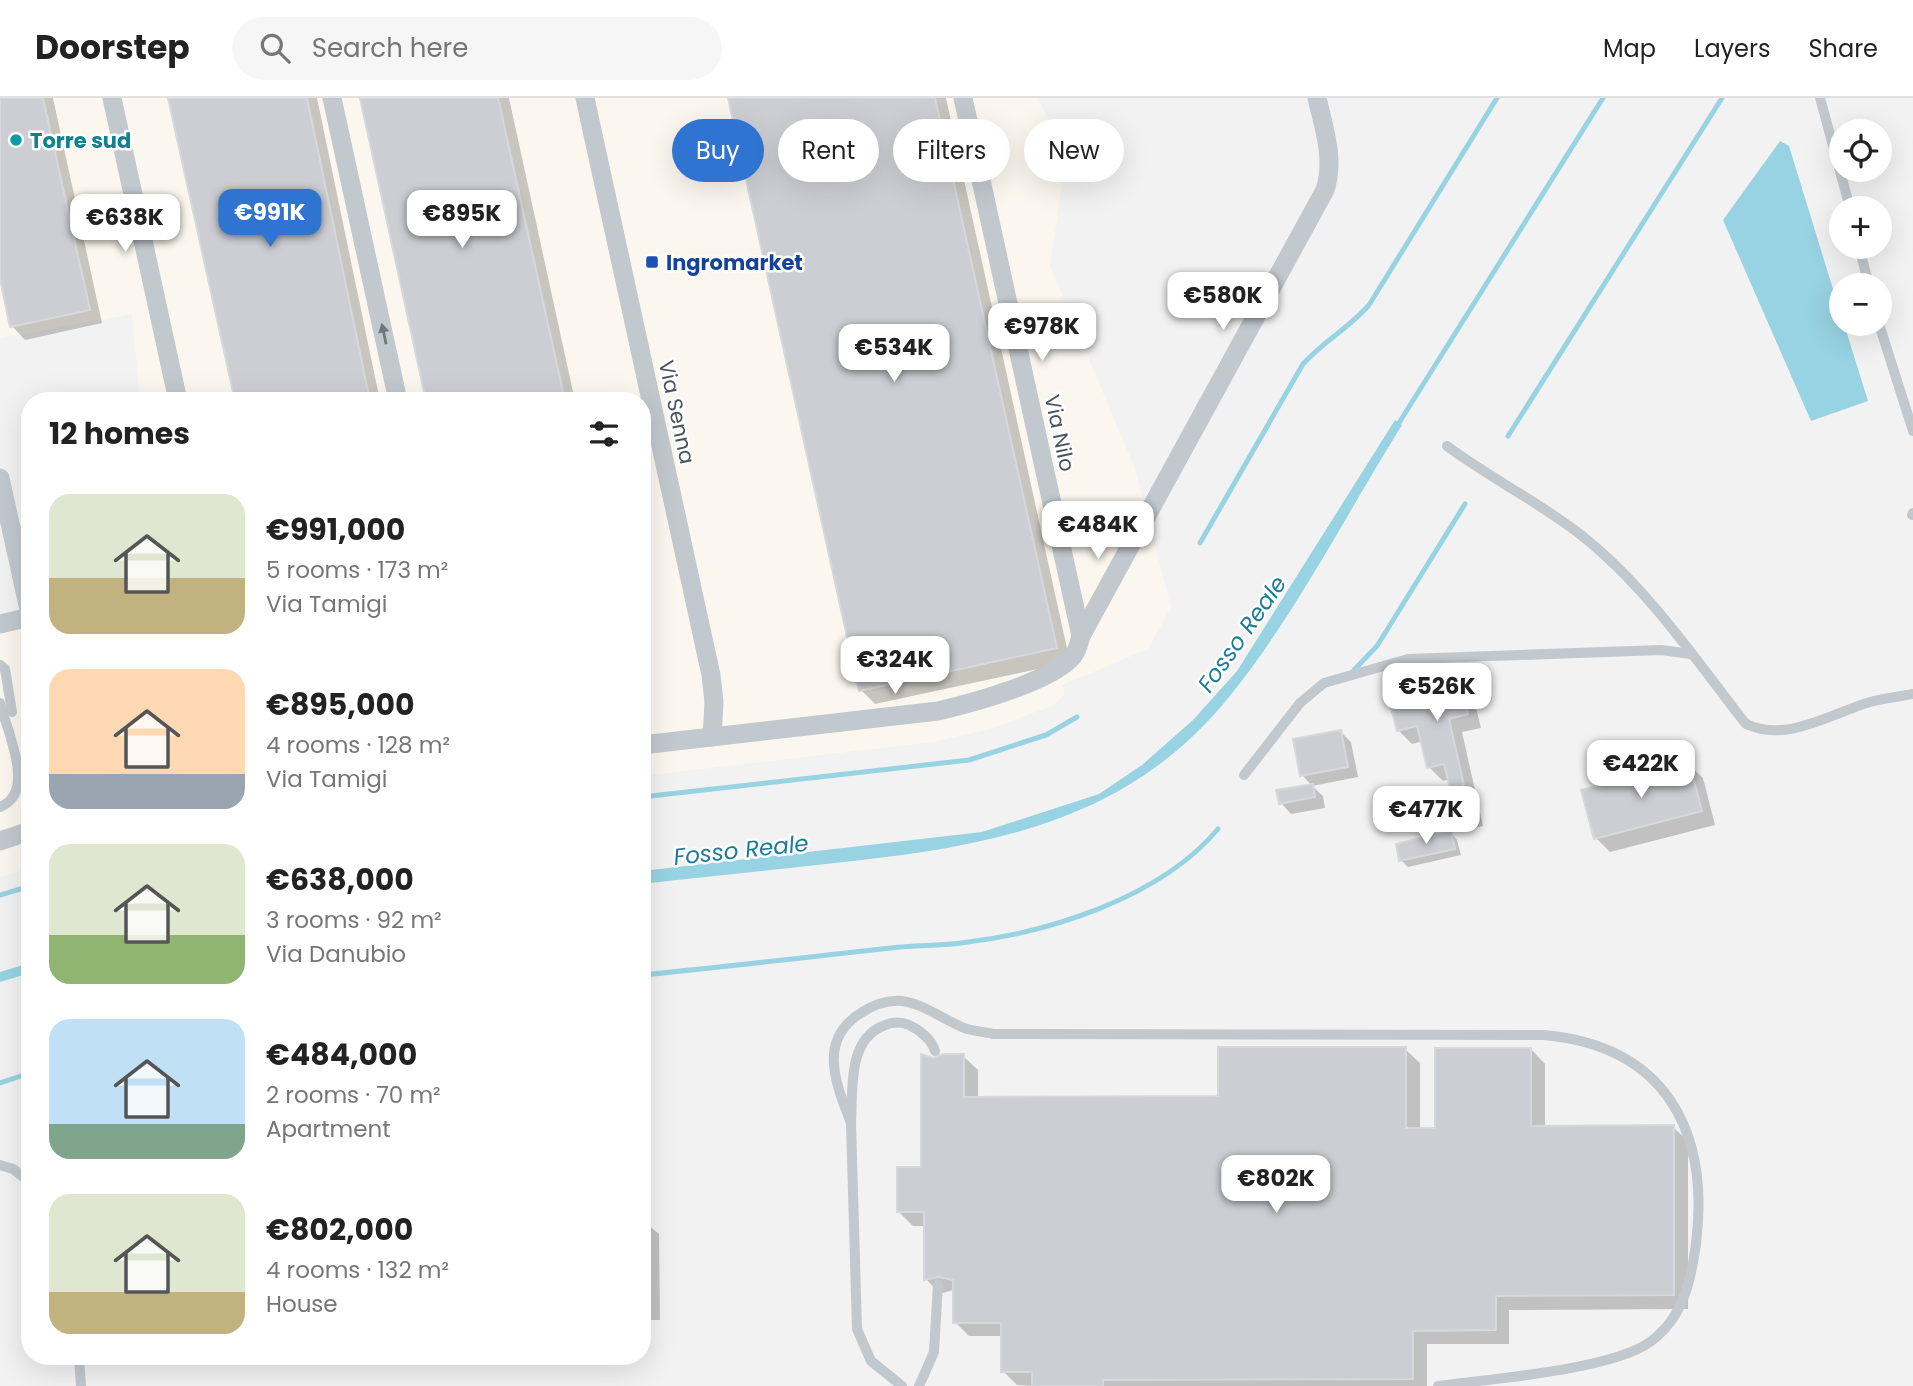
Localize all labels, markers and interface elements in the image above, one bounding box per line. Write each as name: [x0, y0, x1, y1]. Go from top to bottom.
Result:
search box: [232, 17, 722, 80]
text: Doorstep: [35, 24, 190, 71]
icon: search: [256, 29, 294, 67]
text: Search here: [312, 30, 468, 66]
text: Map: [1603, 32, 1656, 65]
text: Layers: [1694, 32, 1770, 65]
text: Share: [1808, 32, 1878, 65]
chip: Buy: [672, 119, 764, 182]
chip: Rent: [778, 119, 879, 182]
chip: Filters: [893, 119, 1010, 182]
chip: New: [1024, 119, 1124, 182]
map controls: [1829, 119, 1892, 336]
button: locate: [1829, 119, 1892, 182]
place label: Torre sud: [30, 126, 131, 155]
marker: Torre sud: [8, 132, 24, 148]
pin: €991K: [221, 190, 319, 249]
pin: €895K: [413, 190, 511, 250]
pin: €638K: [76, 194, 174, 254]
text: €991K: [234, 196, 306, 228]
button: +: [1829, 196, 1892, 259]
text: €895K: [423, 197, 501, 229]
text: €638K: [86, 201, 164, 233]
place label: Ingromarket: [666, 248, 803, 277]
marker: Ingromarket: [644, 254, 660, 270]
pin: €580K: [1174, 272, 1272, 332]
button: −: [1829, 273, 1892, 336]
text: €580K: [1183, 279, 1263, 311]
pin: €978K: [993, 303, 1091, 363]
text: €978K: [1004, 310, 1080, 342]
one-way arrow: [378, 323, 389, 345]
pin: €534K: [845, 324, 943, 384]
text: €534K: [855, 331, 933, 363]
street label: Via Senna: [652, 357, 702, 467]
street label: Via Nilo: [1038, 392, 1082, 474]
text: 12 homes: [49, 412, 190, 455]
icon: filters: [585, 415, 623, 453]
pin: €484K: [1049, 502, 1147, 561]
text: €991,000: [266, 508, 405, 551]
text: €484K: [1058, 508, 1138, 540]
icon: home: [105, 522, 189, 606]
text: 5 rooms · 173 m²: [266, 554, 448, 586]
water label: Fosso Reale: [1190, 569, 1294, 699]
text: Via Tamigi: [266, 588, 387, 620]
pin: €324K: [846, 636, 944, 696]
text: €324K: [857, 643, 933, 675]
pin: €526K: [1388, 664, 1486, 723]
text: €526K: [1398, 670, 1476, 702]
text: €895,000: [266, 683, 415, 726]
icon: home: [105, 697, 189, 781]
text: 4 rooms · 128 m²: [266, 729, 450, 761]
pin: €422K: [1592, 740, 1690, 800]
text: €422K: [1603, 747, 1679, 779]
text: Via Tamigi: [266, 763, 387, 795]
pin: €477K: [1377, 786, 1475, 846]
text: €477K: [1389, 793, 1463, 825]
water label: Fosso Reale: [672, 827, 810, 873]
text: €638,000: [266, 858, 414, 901]
icon: home: [105, 872, 189, 956]
text: 3 rooms · 92 m²: [266, 904, 442, 936]
text: Via Danubio: [266, 938, 406, 970]
text: €484,000: [266, 1033, 417, 1076]
icon: home: [105, 1047, 189, 1131]
text: 2 rooms · 70 m²: [266, 1079, 441, 1111]
text: Apartment: [266, 1113, 391, 1145]
pin: €802K: [1227, 1156, 1325, 1215]
text: €802K: [1237, 1162, 1315, 1194]
text: €802,000: [266, 1208, 413, 1251]
icon: home: [105, 1222, 189, 1306]
text: 4 rooms · 132 m²: [266, 1254, 449, 1286]
text: House: [266, 1288, 338, 1320]

